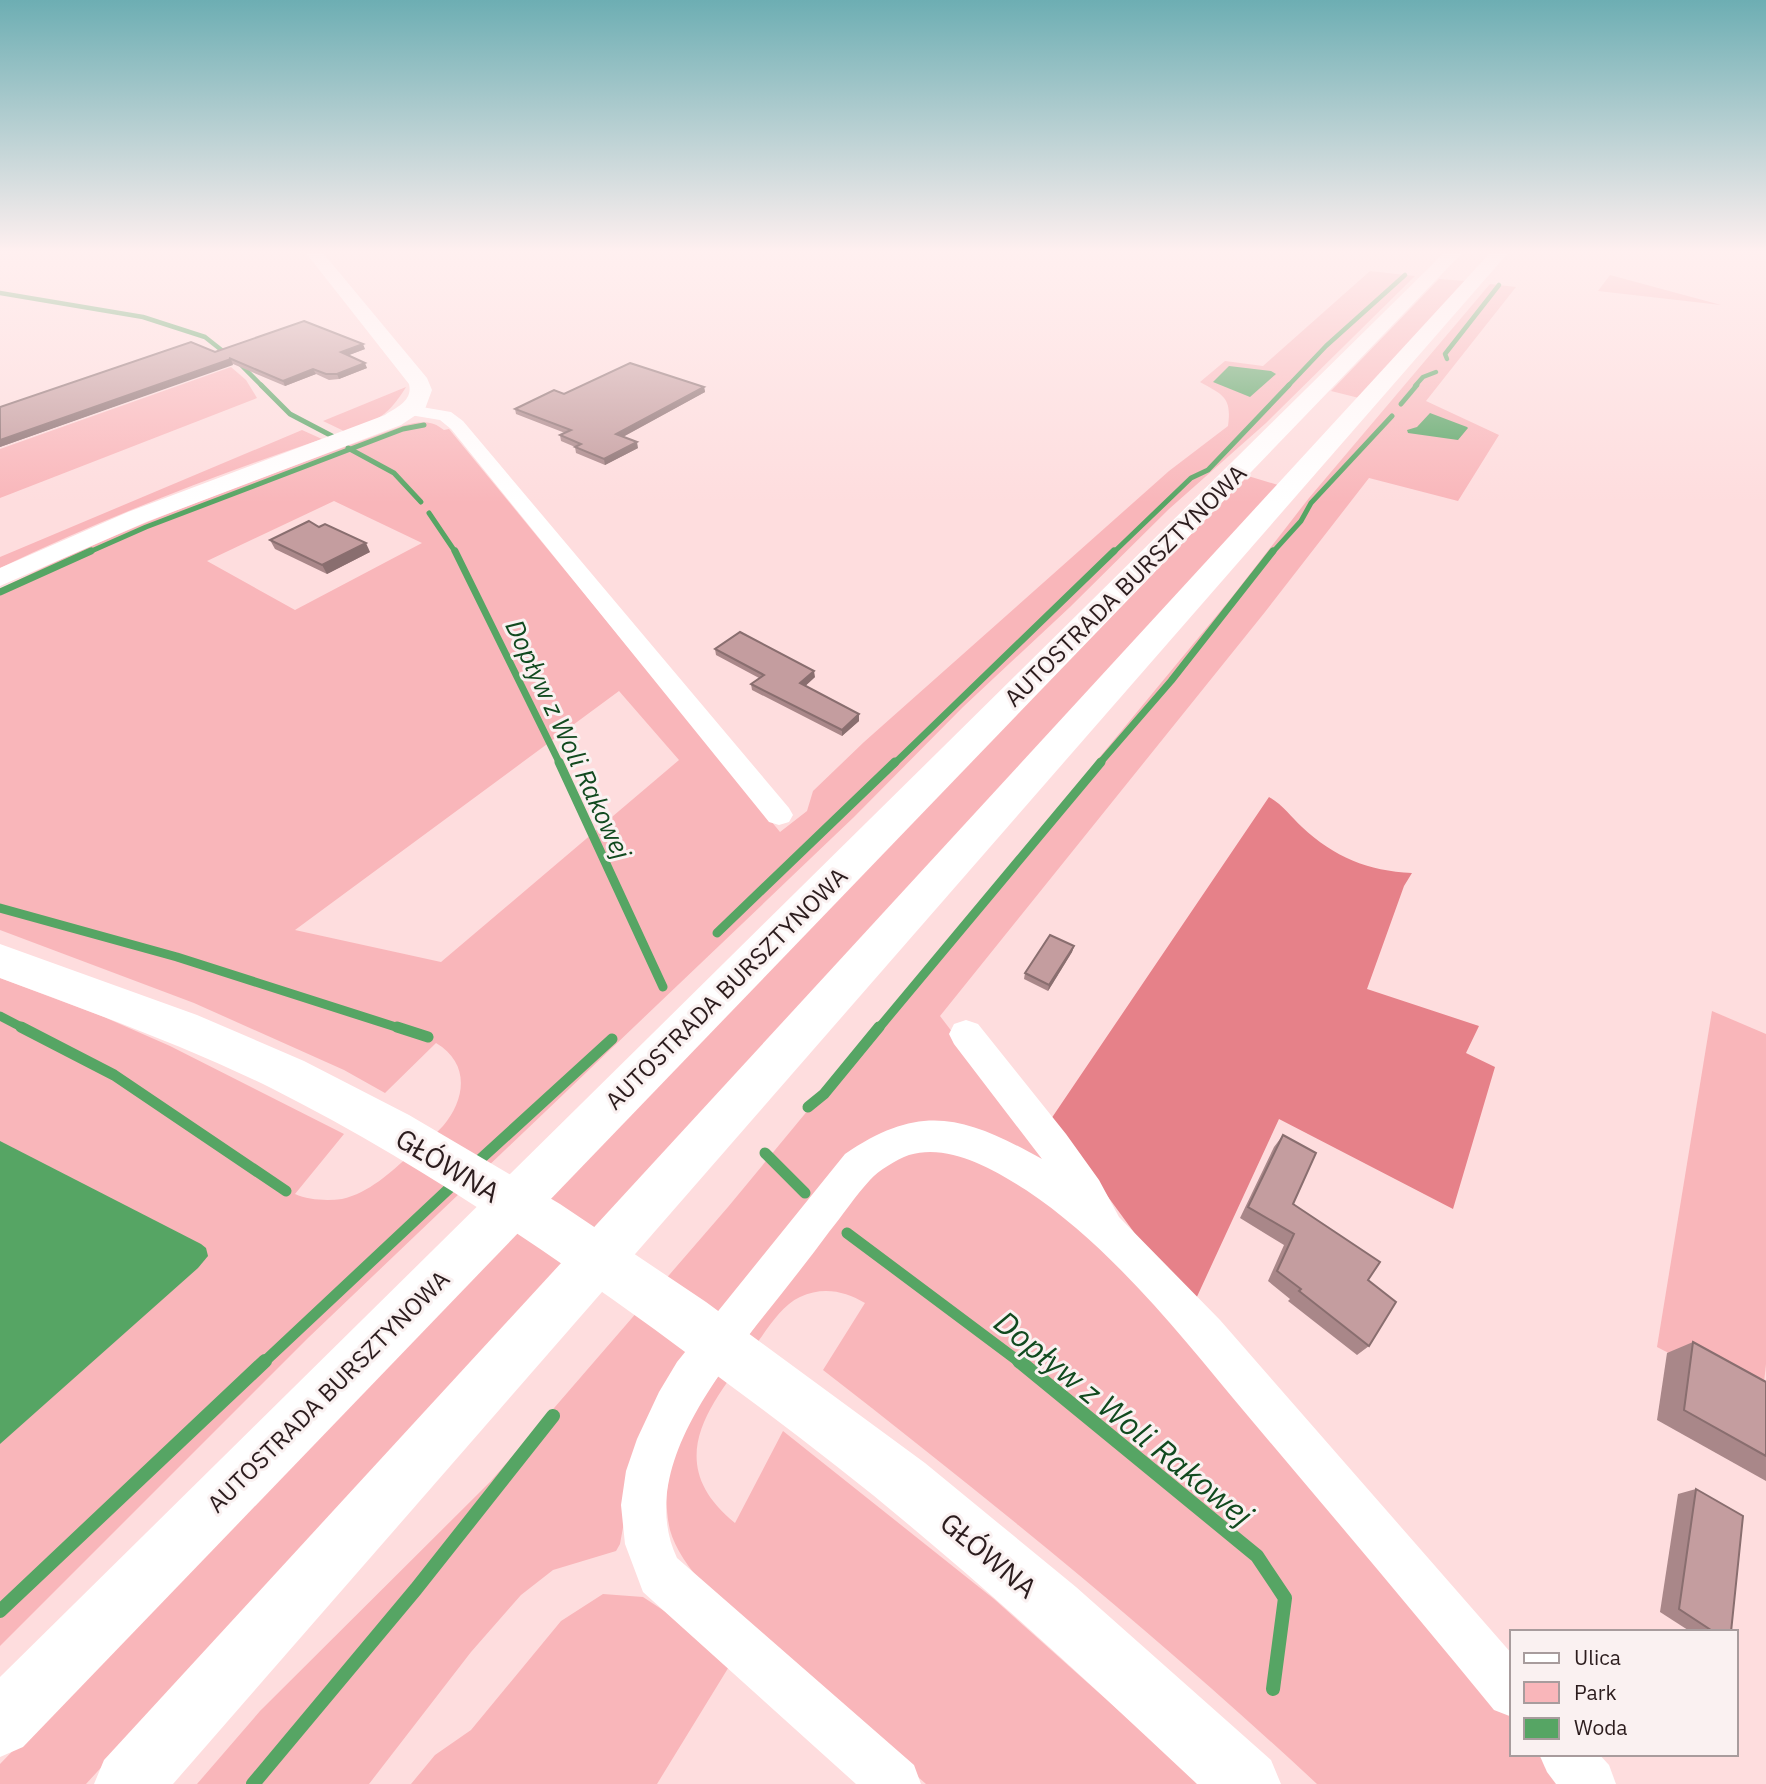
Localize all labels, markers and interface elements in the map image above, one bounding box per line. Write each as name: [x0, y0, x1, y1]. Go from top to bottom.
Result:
street label: AUTOSTRADA BURSZTYNOWA: [997, 457, 1253, 713]
water label: Dopływ z Woli Rakowej: [498, 614, 640, 865]
street label: AUTOSTRADA BURSZTYNOWA: [598, 860, 854, 1116]
street label: GŁÓWNA: [389, 1119, 507, 1211]
street label: AUTOSTRADA BURSZTYNOWA: [200, 1263, 456, 1519]
water label: Dopływ z Woli Rakowej: [986, 1301, 1263, 1536]
street label: GŁÓWNA: [933, 1504, 1045, 1606]
legend: [1510, 1630, 1738, 1756]
text: Ulica: [1574, 1643, 1621, 1671]
text: Park: [1574, 1678, 1617, 1706]
text: Woda: [1574, 1713, 1628, 1741]

